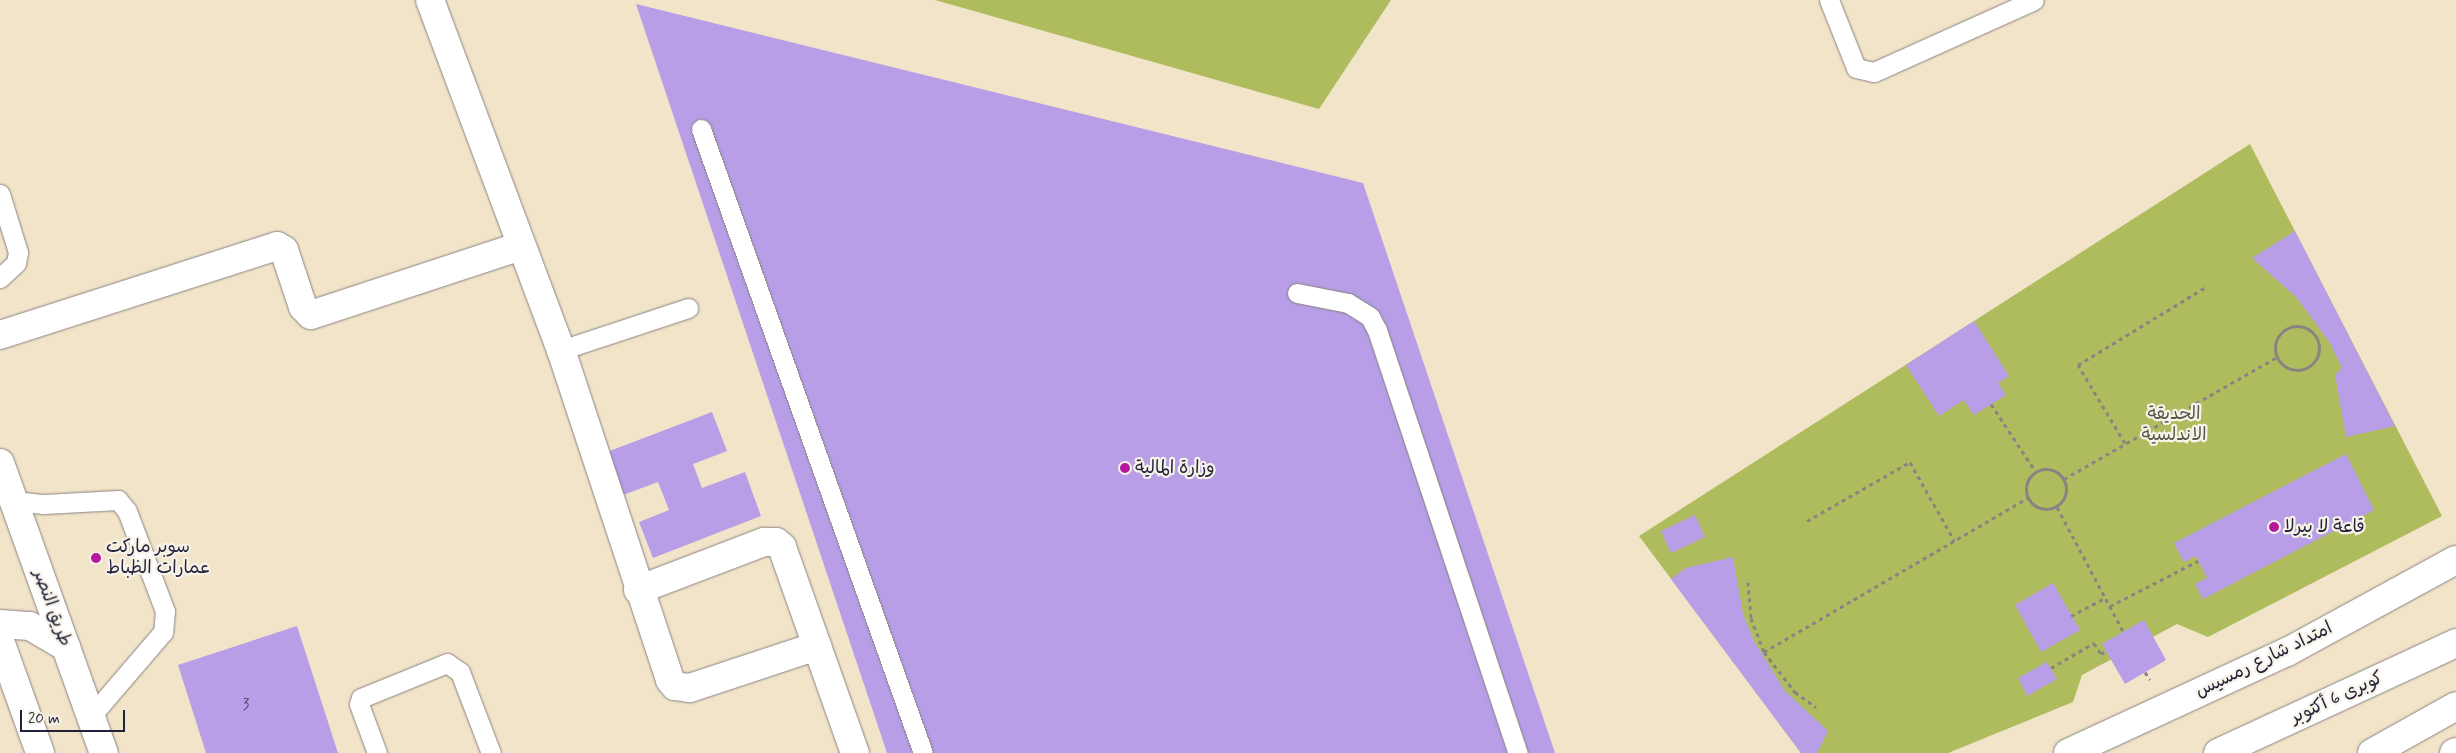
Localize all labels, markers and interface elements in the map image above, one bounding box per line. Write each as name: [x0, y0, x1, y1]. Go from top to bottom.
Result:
park label: الحديقة الاندلسية: [2141, 404, 2207, 446]
place label: وزارة المالية: [1135, 457, 1215, 479]
marker: وزارة المالية: [1119, 462, 1131, 474]
place label: قاعة لا بيرلا: [2284, 516, 2365, 538]
marker: قاعة لا بيرلا: [2268, 521, 2280, 533]
place label: سوبر ماركت عمارات الظباط: [106, 537, 211, 580]
marker: سوبر ماركت عمارات الظباط: [90, 552, 102, 564]
street label: طريق النصر: [28, 567, 76, 649]
street label: امتداد شارع رمسيس: [2192, 618, 2336, 702]
street label: كوبرى 6 أكتوبر: [2287, 667, 2387, 729]
house number: 3: [243, 697, 249, 715]
scale bar: [22, 700, 128, 732]
text: 20 m: [28, 709, 60, 729]

